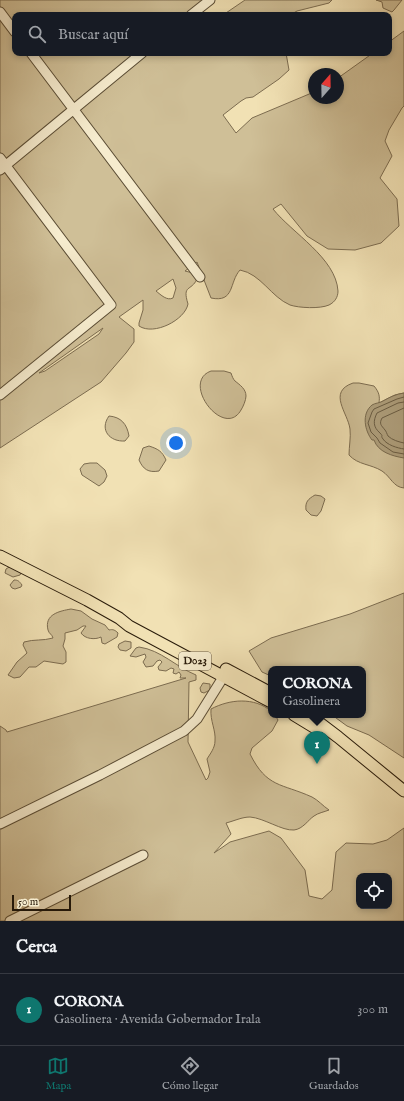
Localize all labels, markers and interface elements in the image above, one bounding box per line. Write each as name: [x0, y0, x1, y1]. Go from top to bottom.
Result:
search box: [12, 12, 392, 56]
icon: search: [26, 23, 48, 45]
text: Buscar aquí: [58, 25, 128, 44]
north arrow: [308, 68, 344, 104]
your location: [166, 433, 186, 453]
road number: D023: [179, 652, 211, 670]
popup: [268, 666, 366, 718]
text: CORONA: [282, 674, 352, 693]
text: Gasolinera: [282, 693, 340, 710]
pin: 1: [304, 731, 330, 764]
map controls: [356, 873, 392, 909]
button: locate: [356, 873, 392, 909]
scale bar: [12, 893, 71, 912]
text: 50 m: [18, 895, 38, 909]
text: Cerca: [16, 937, 57, 958]
text: CORONA: [54, 992, 123, 1011]
text: 1: [27, 1001, 31, 1018]
text: 300 m: [357, 1001, 388, 1018]
text: Gasolinera · Avenida Gobernador Irala: [54, 1011, 261, 1028]
tab: Mapa: [45, 1055, 71, 1093]
tab: Cómo llegar: [162, 1055, 218, 1093]
tab: Guardados: [309, 1055, 359, 1093]

